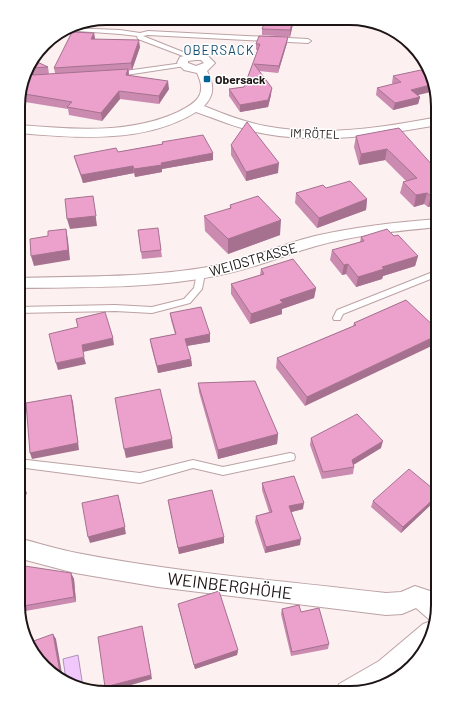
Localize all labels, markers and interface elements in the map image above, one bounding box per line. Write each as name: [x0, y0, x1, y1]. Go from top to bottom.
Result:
district label: OBERSACK: [183, 42, 255, 58]
place label: Obersack: [215, 72, 266, 86]
marker: Obersack: [202, 74, 212, 84]
street label: IM RÖTEL: [290, 125, 340, 141]
street label: WEIDSTRASSE: [207, 238, 299, 280]
street label: WEINBERGHÖHE: [166, 567, 294, 603]

